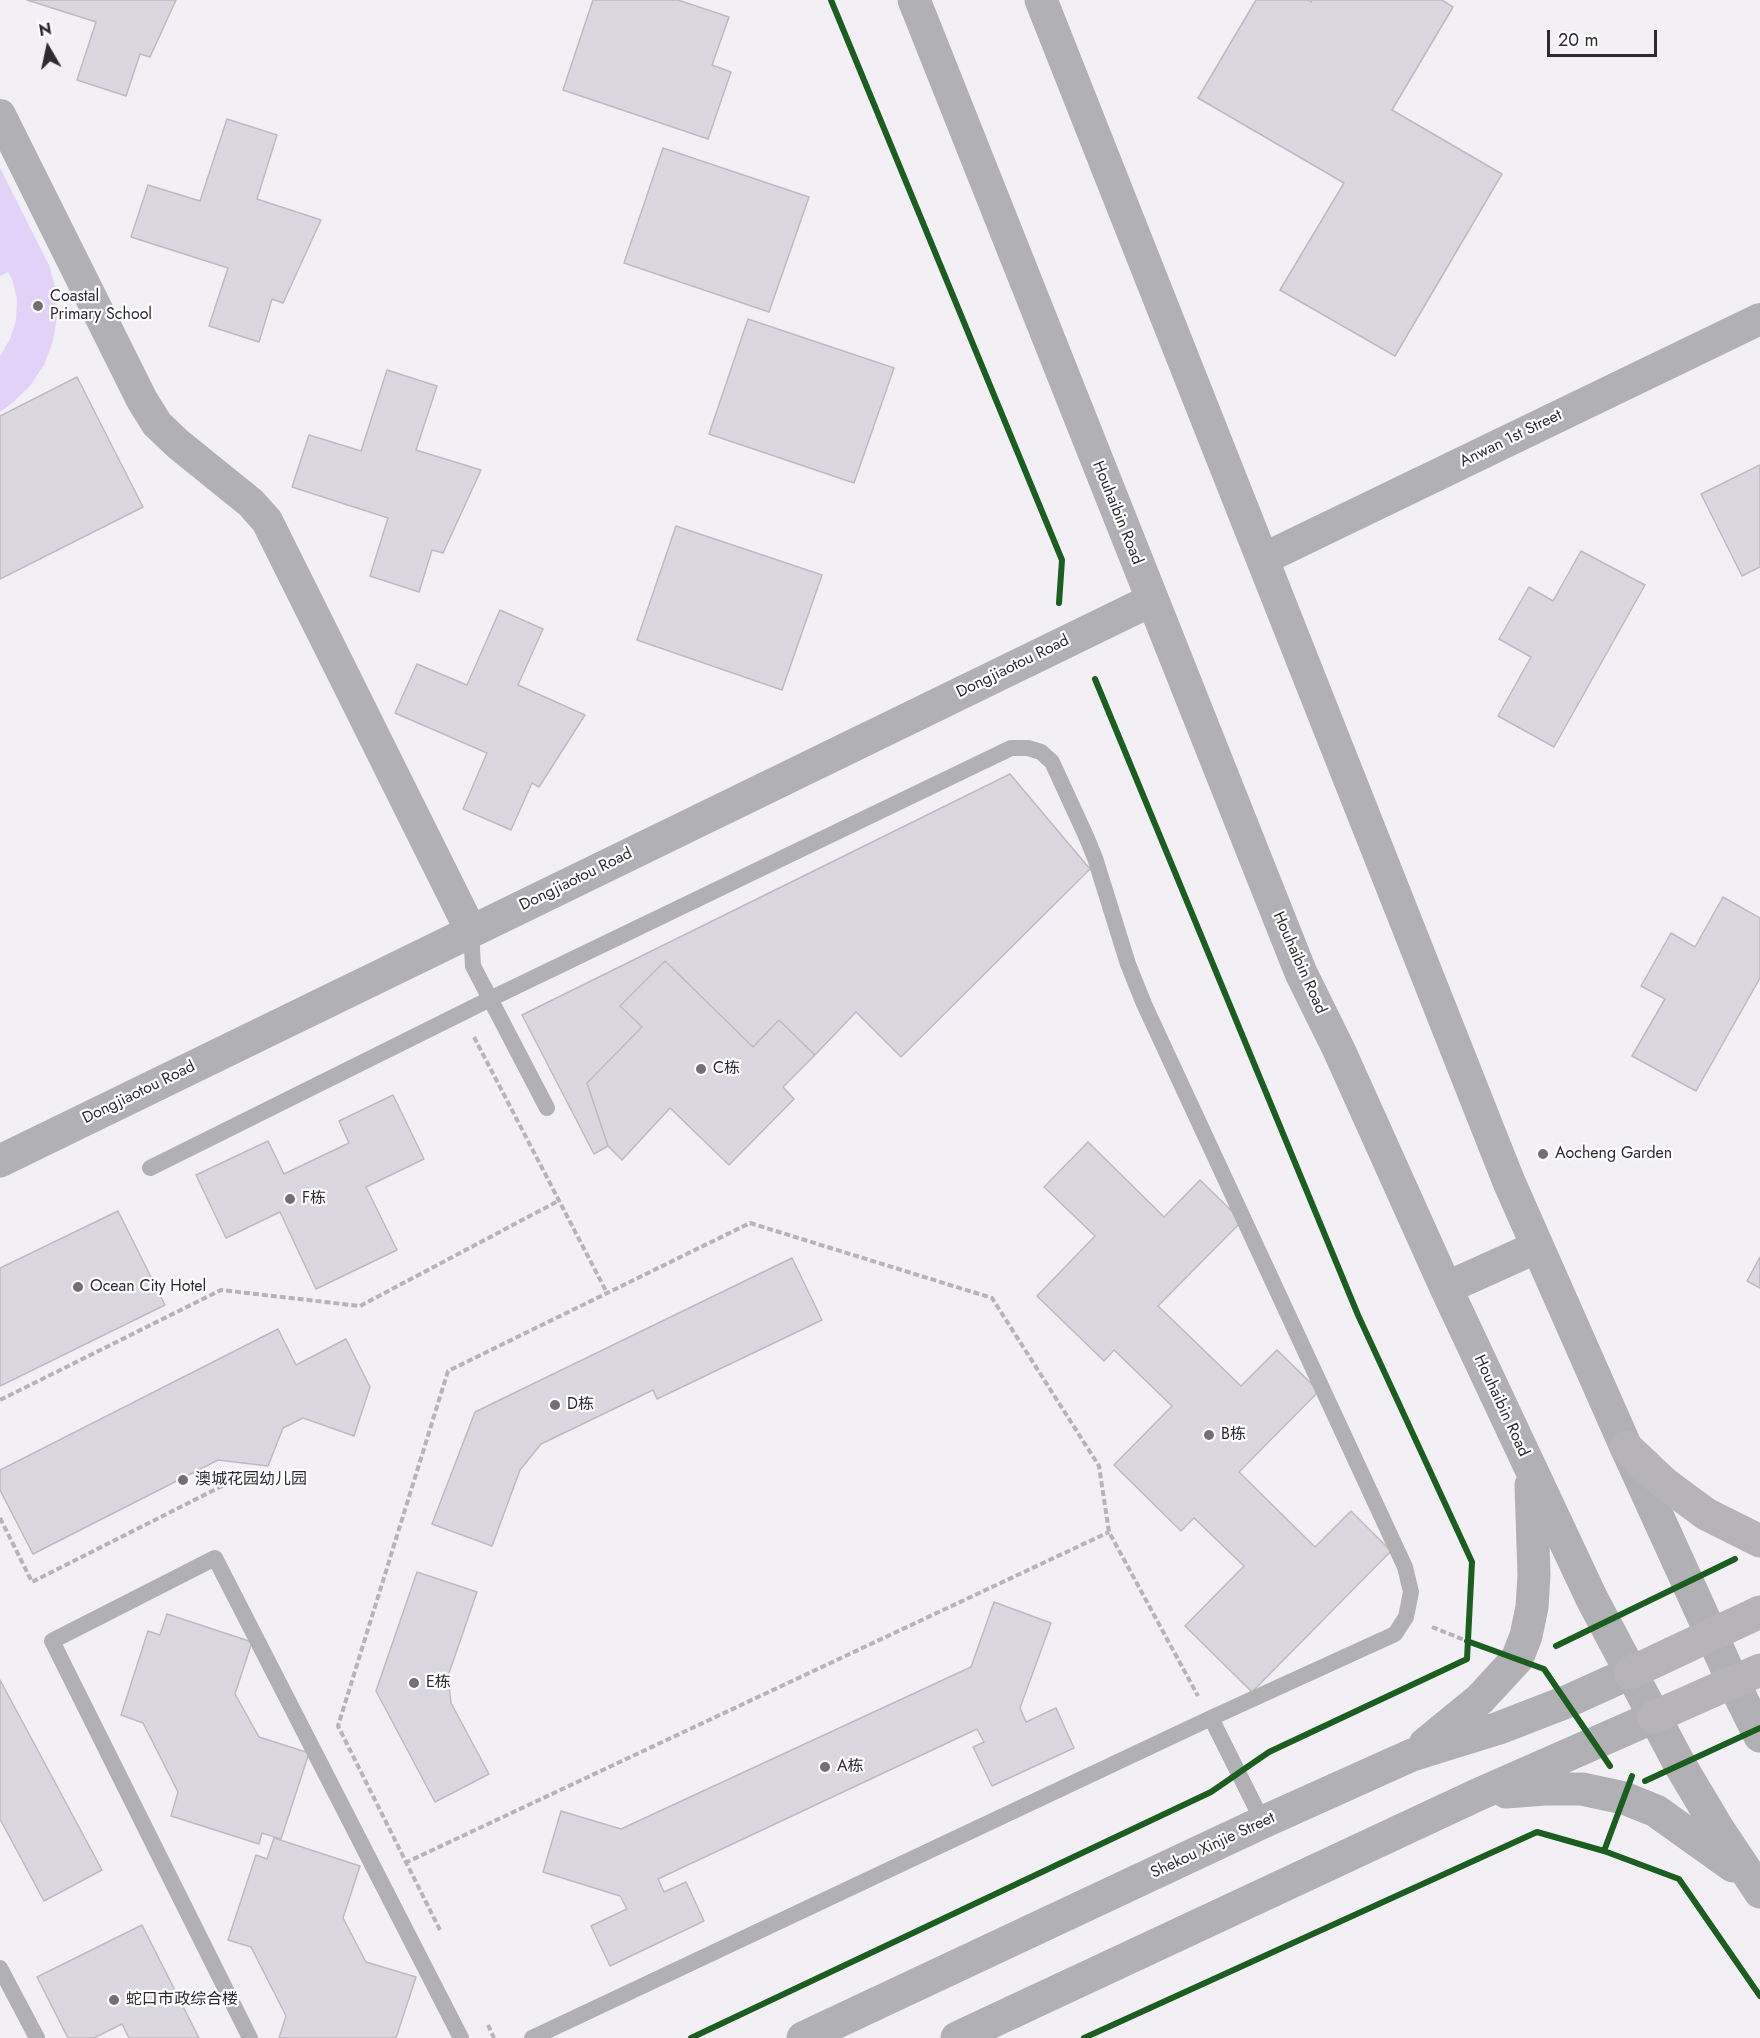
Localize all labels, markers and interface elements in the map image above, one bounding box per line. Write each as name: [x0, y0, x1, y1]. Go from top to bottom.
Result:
text: N: [37, 17, 53, 42]
north arrow: [18, 18, 78, 78]
scale bar: [1550, 18, 1660, 56]
text: 20 m: [1558, 27, 1598, 53]
place label: Coastal Primary School: [50, 287, 152, 325]
marker: Coastal Primary School: [31, 299, 45, 313]
street label: Anwan 1st Street: [1457, 406, 1565, 472]
street label: Houhaibin Road: [1088, 458, 1146, 568]
street label: Dongjiaotou Road: [954, 631, 1072, 703]
street label: Dongjiaotou Road: [517, 844, 635, 916]
street label: Houhaibin Road: [1268, 909, 1330, 1017]
street label: Dongjiaotou Road: [80, 1057, 198, 1129]
place label: C栋: [713, 1059, 740, 1079]
marker: C栋: [694, 1062, 708, 1076]
place label: Aocheng Garden: [1555, 1144, 1672, 1164]
marker: Aocheng Garden: [1536, 1147, 1550, 1161]
place label: F栋: [302, 1189, 326, 1209]
marker: F栋: [283, 1192, 297, 1206]
place label: Ocean City Hotel: [90, 1277, 206, 1297]
marker: Ocean City Hotel: [71, 1280, 85, 1294]
street label: Houhaibin Road: [1469, 1352, 1533, 1460]
place label: D栋: [567, 1395, 594, 1415]
marker: D栋: [548, 1398, 562, 1412]
place label: B栋: [1221, 1425, 1246, 1445]
marker: B栋: [1202, 1428, 1216, 1442]
place label: 澳城花园幼儿园: [195, 1470, 307, 1490]
marker: 澳城花园幼儿园: [176, 1473, 190, 1487]
place label: E栋: [426, 1673, 451, 1693]
marker: E栋: [407, 1676, 421, 1690]
place label: A栋: [837, 1757, 864, 1777]
marker: A栋: [818, 1760, 832, 1774]
street label: Shekou Xinjie Street: [1148, 1809, 1278, 1883]
place label: 蛇口市政综合楼: [126, 1990, 238, 2010]
marker: 蛇口市政综合楼: [107, 1993, 121, 2007]

